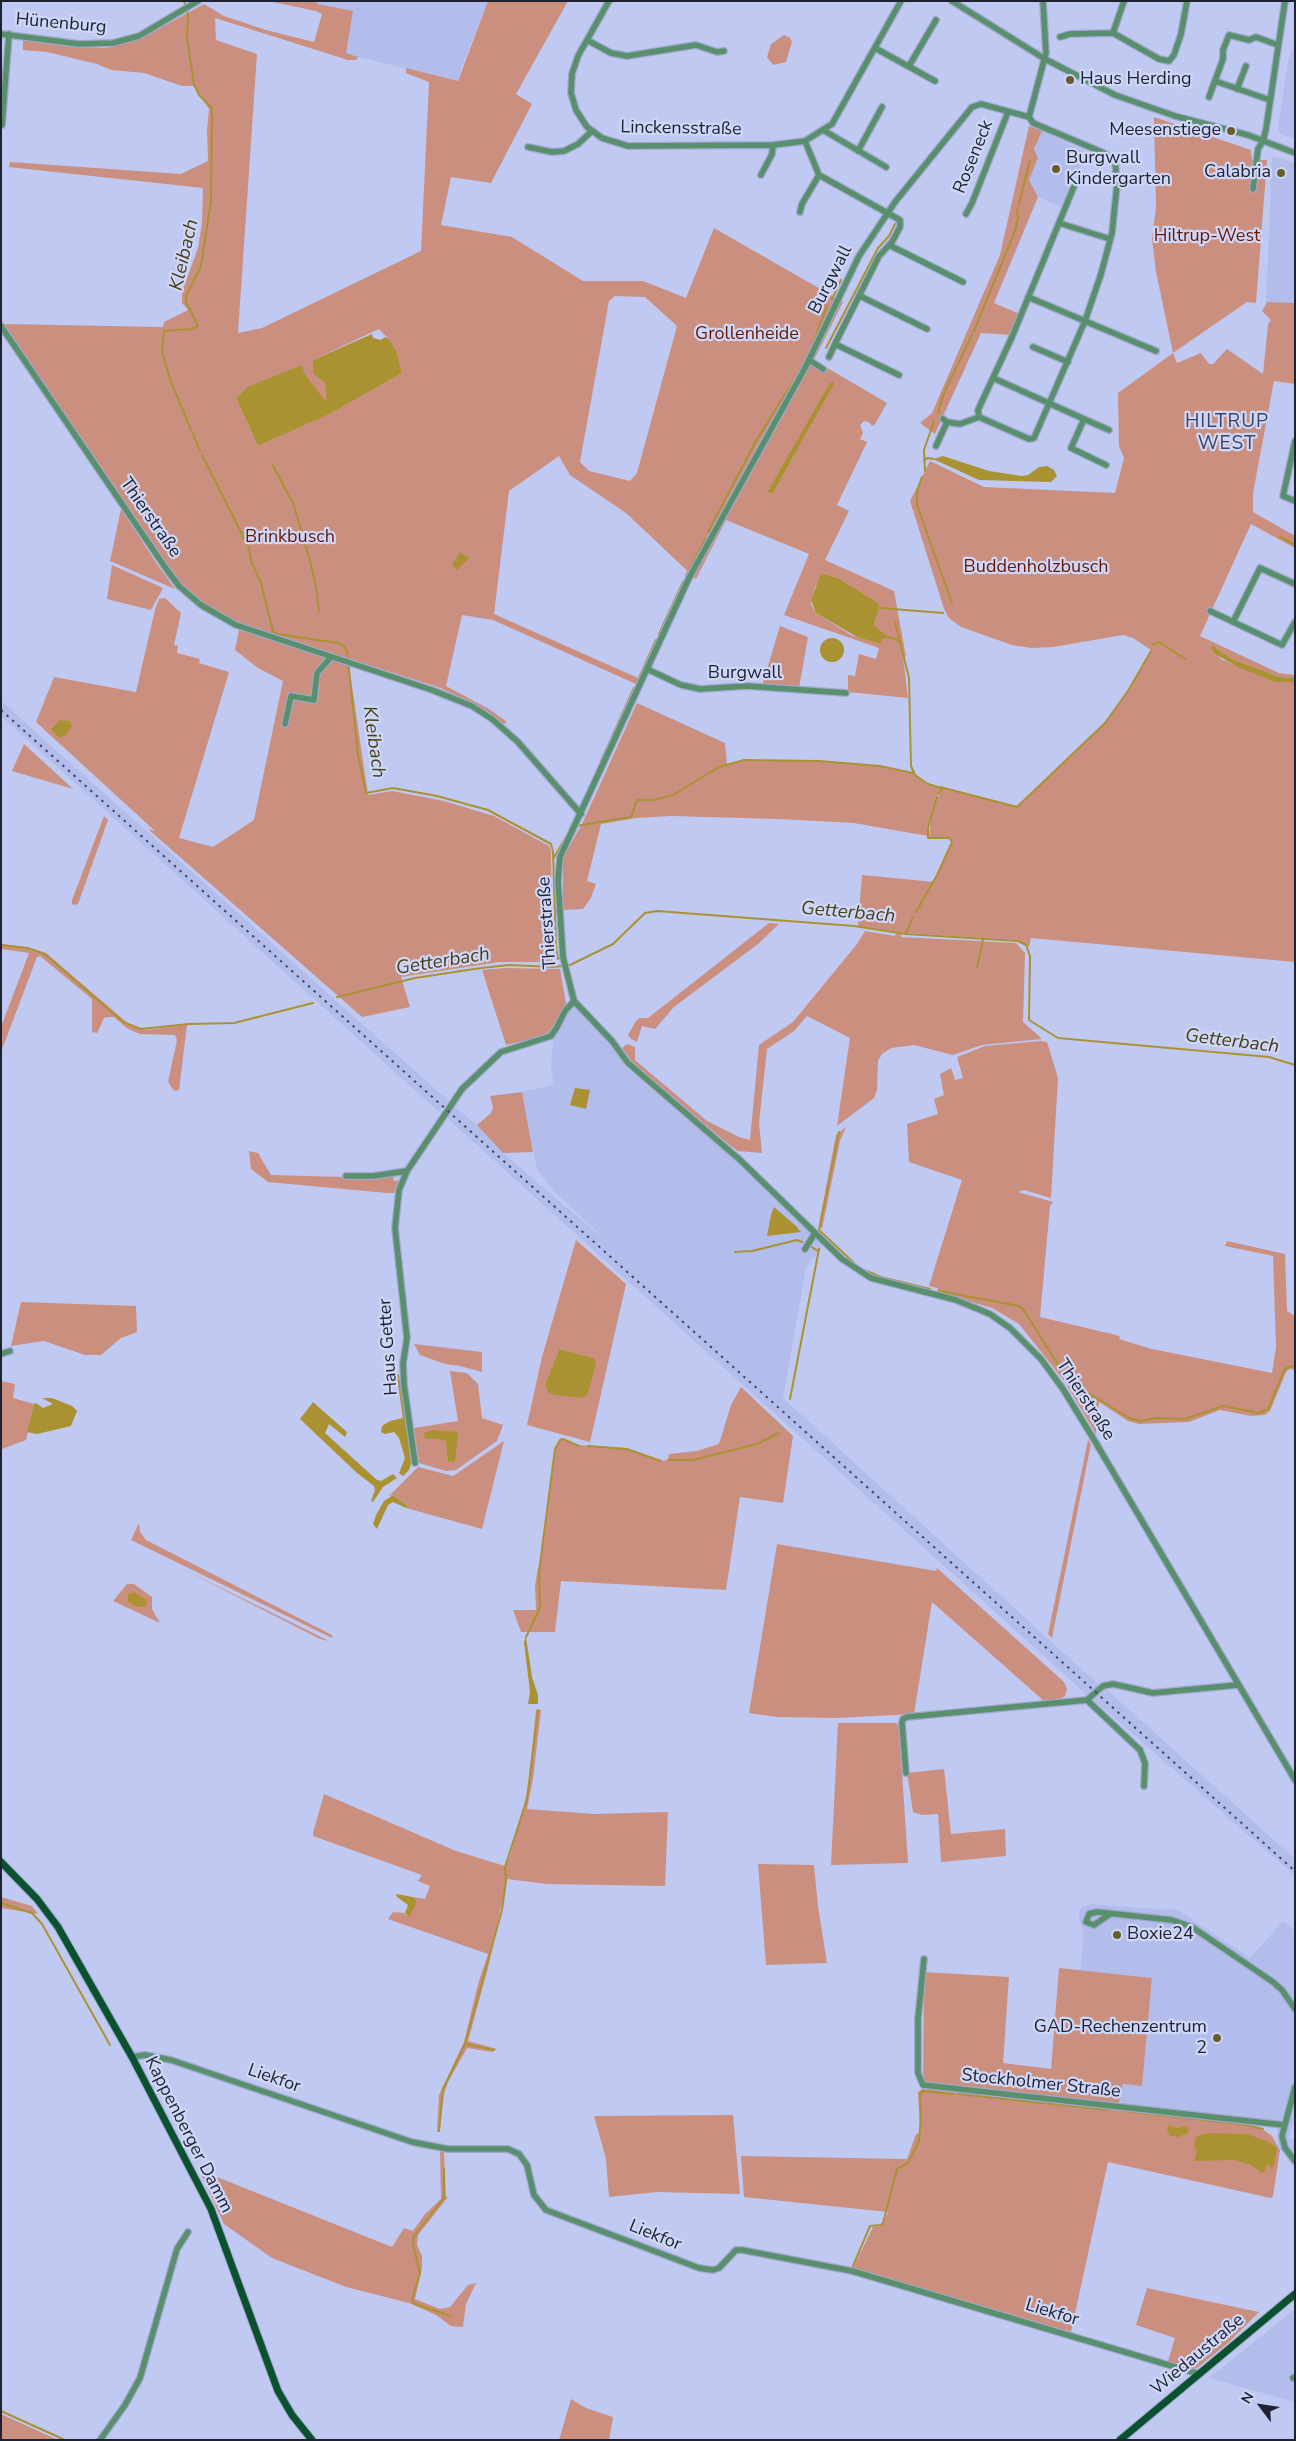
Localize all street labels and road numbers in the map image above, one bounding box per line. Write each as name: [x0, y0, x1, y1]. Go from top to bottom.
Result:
street label: Hünenburg: [15, 9, 107, 39]
street label: Linckensstraße: [620, 117, 742, 141]
street label: Roseneck: [950, 117, 998, 197]
street label: Burgwall: [805, 242, 857, 318]
street label: Thierstraße: [115, 474, 185, 562]
street label: Burgwall: [708, 663, 782, 685]
street label: Thierstraße: [534, 876, 562, 970]
street label: Haus Getter: [375, 1298, 403, 1396]
street label: Thierstraße: [1051, 1355, 1119, 1445]
street label: Kappenberger Damm: [139, 2053, 237, 2217]
street label: Liekfor: [245, 2060, 303, 2098]
street label: Stockholmer Straße: [960, 2065, 1122, 2103]
street label: Liekfor: [626, 2216, 684, 2256]
street label: Liekfor: [1023, 2295, 1081, 2331]
street label: Wiedaustraße: [1147, 2310, 1249, 2400]

